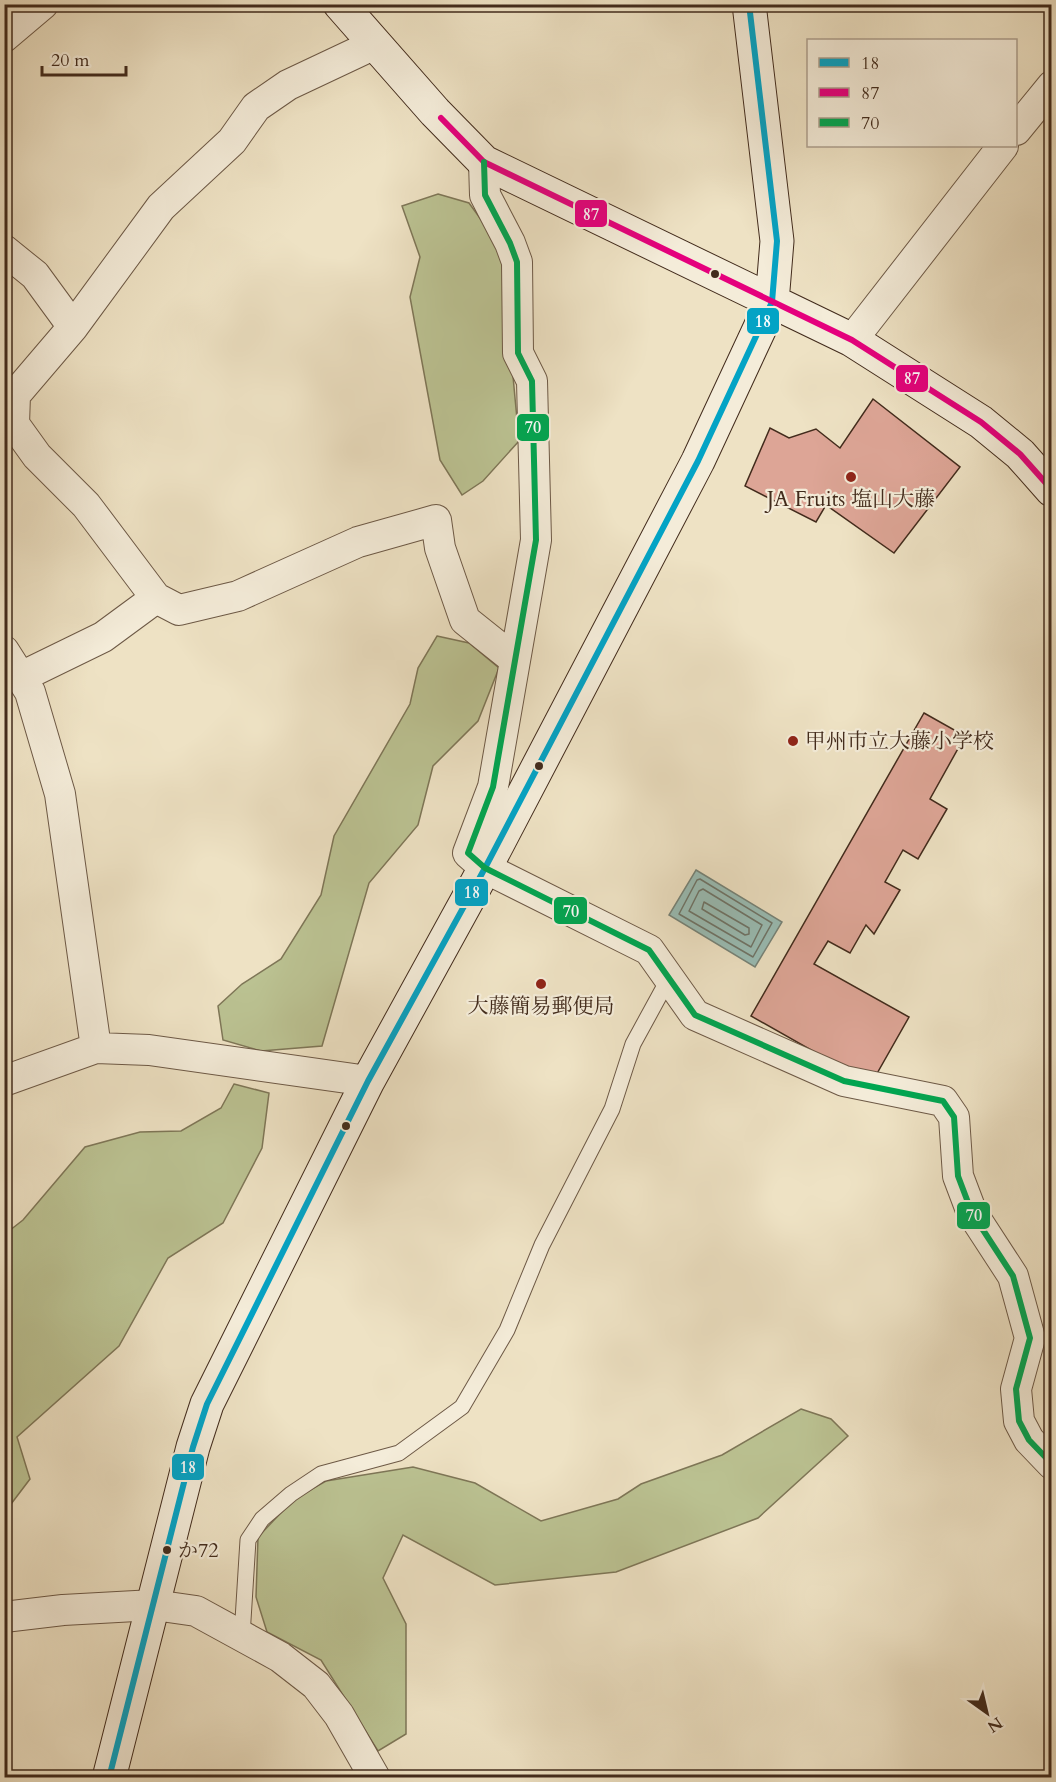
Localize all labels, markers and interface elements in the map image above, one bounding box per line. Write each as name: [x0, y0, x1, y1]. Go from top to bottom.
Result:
scale bar: [42, 39, 126, 77]
legend: [807, 39, 1017, 147]
text: 20 m: [51, 48, 90, 73]
text: 18: [861, 51, 879, 76]
text: 87: [861, 81, 879, 106]
text: 70: [861, 111, 879, 136]
line badge: 87: [574, 199, 608, 228]
text: 87: [583, 204, 599, 226]
unlabelled marker: [709, 268, 721, 280]
line badge: 18: [746, 307, 780, 335]
text: 18: [755, 311, 771, 333]
line badge: 87: [895, 364, 929, 393]
text: 87: [904, 368, 920, 390]
line badge: 70: [516, 413, 550, 442]
text: 70: [525, 417, 541, 439]
marker: JA Fruits 塩山大藤: [844, 470, 858, 484]
place label: JA Fruits 塩山大藤: [764, 485, 935, 514]
place label: 甲州市立大藤小学校: [805, 727, 994, 756]
marker: 甲州市立大藤小学校: [786, 734, 800, 748]
unlabelled marker: [533, 760, 545, 772]
line badge: 18: [454, 878, 489, 907]
text: 18: [464, 882, 480, 904]
line badge: 70: [553, 896, 588, 925]
text: 70: [563, 901, 579, 923]
marker: 大藤簡易郵便局: [534, 977, 548, 991]
place label: 大藤簡易郵便局: [468, 992, 615, 1021]
unlabelled marker: [340, 1120, 352, 1132]
line badge: 70: [956, 1201, 991, 1230]
text: 70: [966, 1205, 982, 1227]
line badge: 18: [171, 1453, 205, 1481]
text: 18: [180, 1457, 196, 1479]
place label: か72: [178, 1537, 219, 1564]
marker: か72: [161, 1544, 173, 1556]
north arrow: [957, 1683, 1017, 1743]
text: N: [983, 1712, 1007, 1738]

